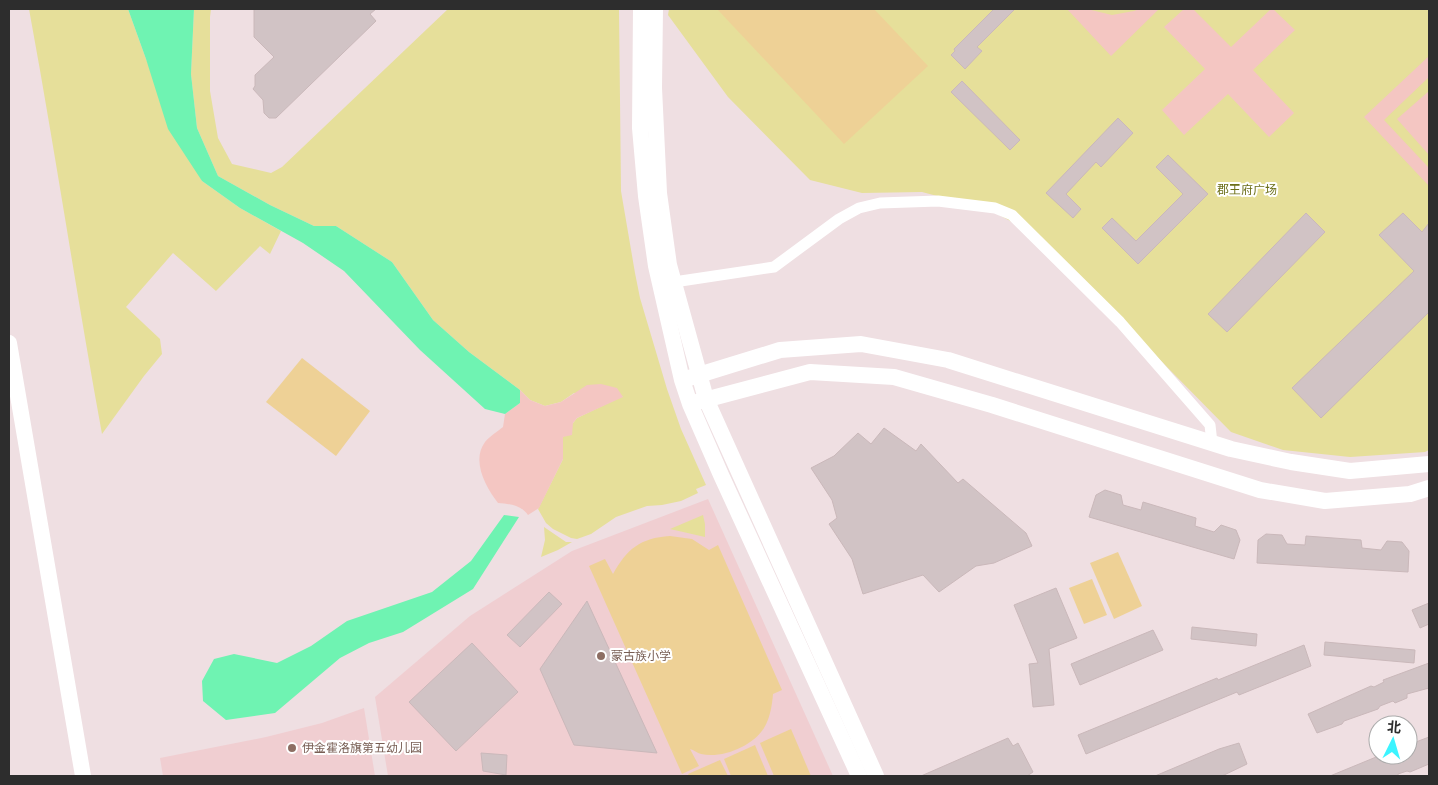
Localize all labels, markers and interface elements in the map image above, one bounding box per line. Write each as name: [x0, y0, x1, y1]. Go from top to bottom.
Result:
park label: 郡王府广场: [1217, 183, 1277, 196]
place label: 蒙古族小学: [611, 649, 671, 662]
marker: 蒙古族小学: [595, 650, 607, 662]
north arrow: [1368, 715, 1418, 765]
text: 北: [1386, 718, 1402, 736]
place label: 伊金霍洛旗第五幼儿园: [302, 741, 422, 754]
marker: 伊金霍洛旗第五幼儿园: [286, 742, 298, 754]

